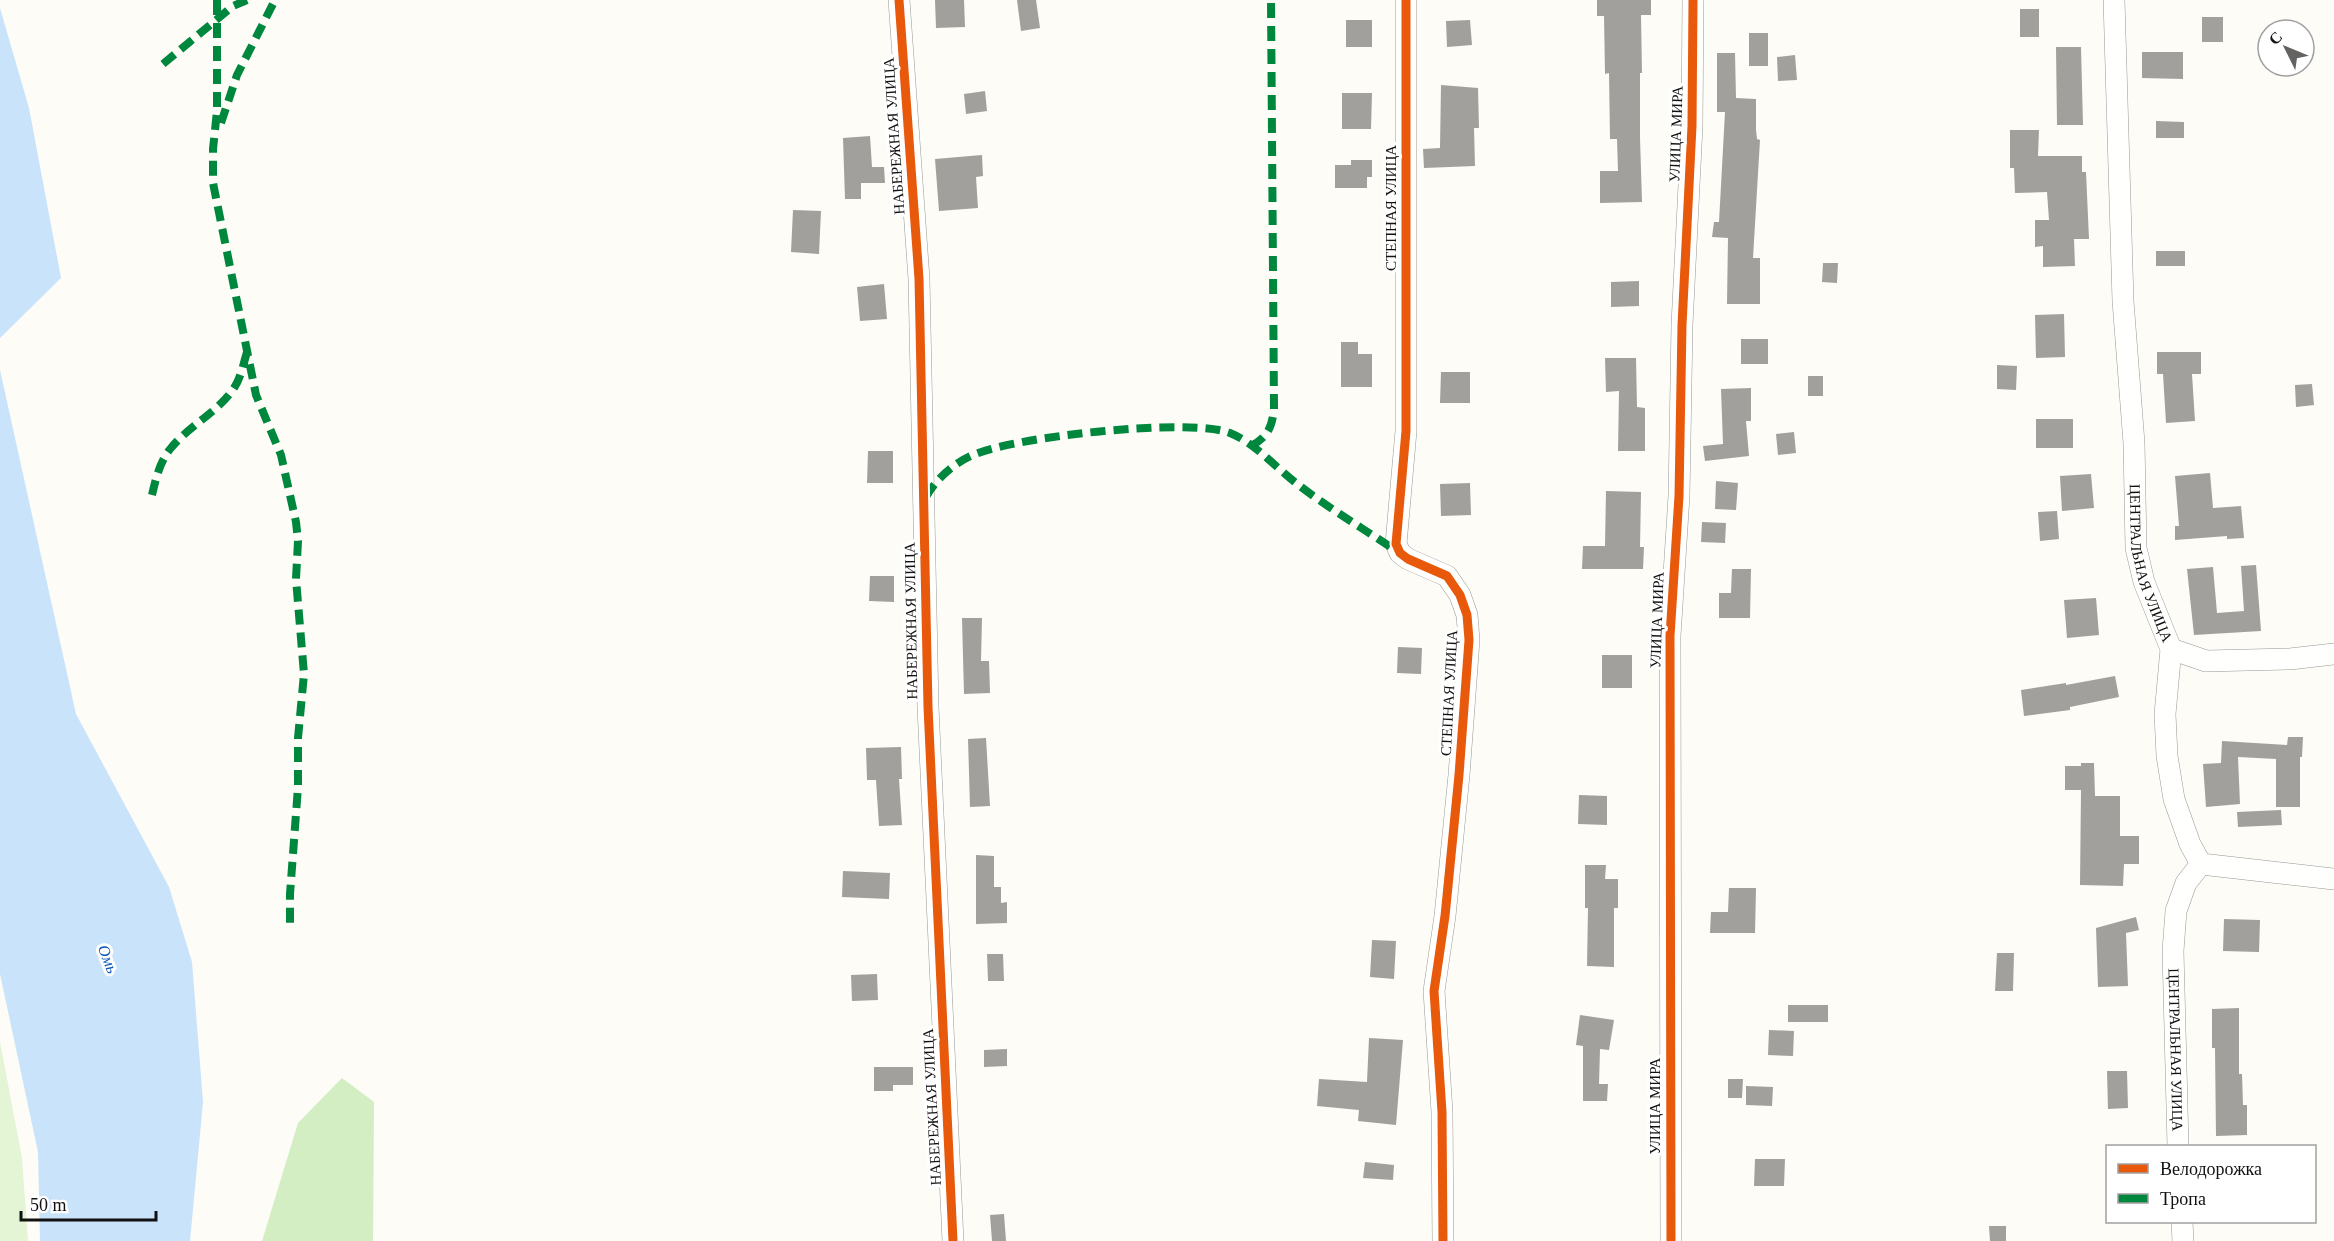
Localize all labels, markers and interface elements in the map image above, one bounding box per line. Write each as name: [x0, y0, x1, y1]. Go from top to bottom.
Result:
north arrow: [2256, 18, 2316, 78]
text: С: [2265, 28, 2286, 48]
street label: НАБЕРЕЖНАЯ УЛИЦА: [881, 57, 907, 215]
street label: УЛИЦА МИРА: [1666, 85, 1686, 183]
street label: СТЕПНАЯ УЛИЦА: [1383, 145, 1399, 271]
street label: ЦЕНТРАЛЬНАЯ УЛИЦА: [2127, 484, 2175, 645]
street label: НАБЕРЕЖНАЯ УЛИЦА: [902, 542, 920, 700]
street label: УЛИЦА МИРА: [1647, 571, 1667, 669]
street label: СТЕПНАЯ УЛИЦА: [1438, 629, 1460, 756]
water label: Омь: [95, 942, 121, 976]
street label: ЦЕНТРАЛЬНАЯ УЛИЦА: [2165, 968, 2186, 1132]
street label: НАБЕРЕЖНАЯ УЛИЦА: [920, 1028, 944, 1186]
street label: УЛИЦА МИРА: [1647, 1057, 1663, 1154]
legend: [2106, 1145, 2316, 1223]
text: Велодорожка: [2160, 1159, 2262, 1179]
scale bar: [21, 1184, 156, 1222]
text: Тропа: [2160, 1189, 2206, 1209]
text: 50 m: [30, 1195, 67, 1215]

